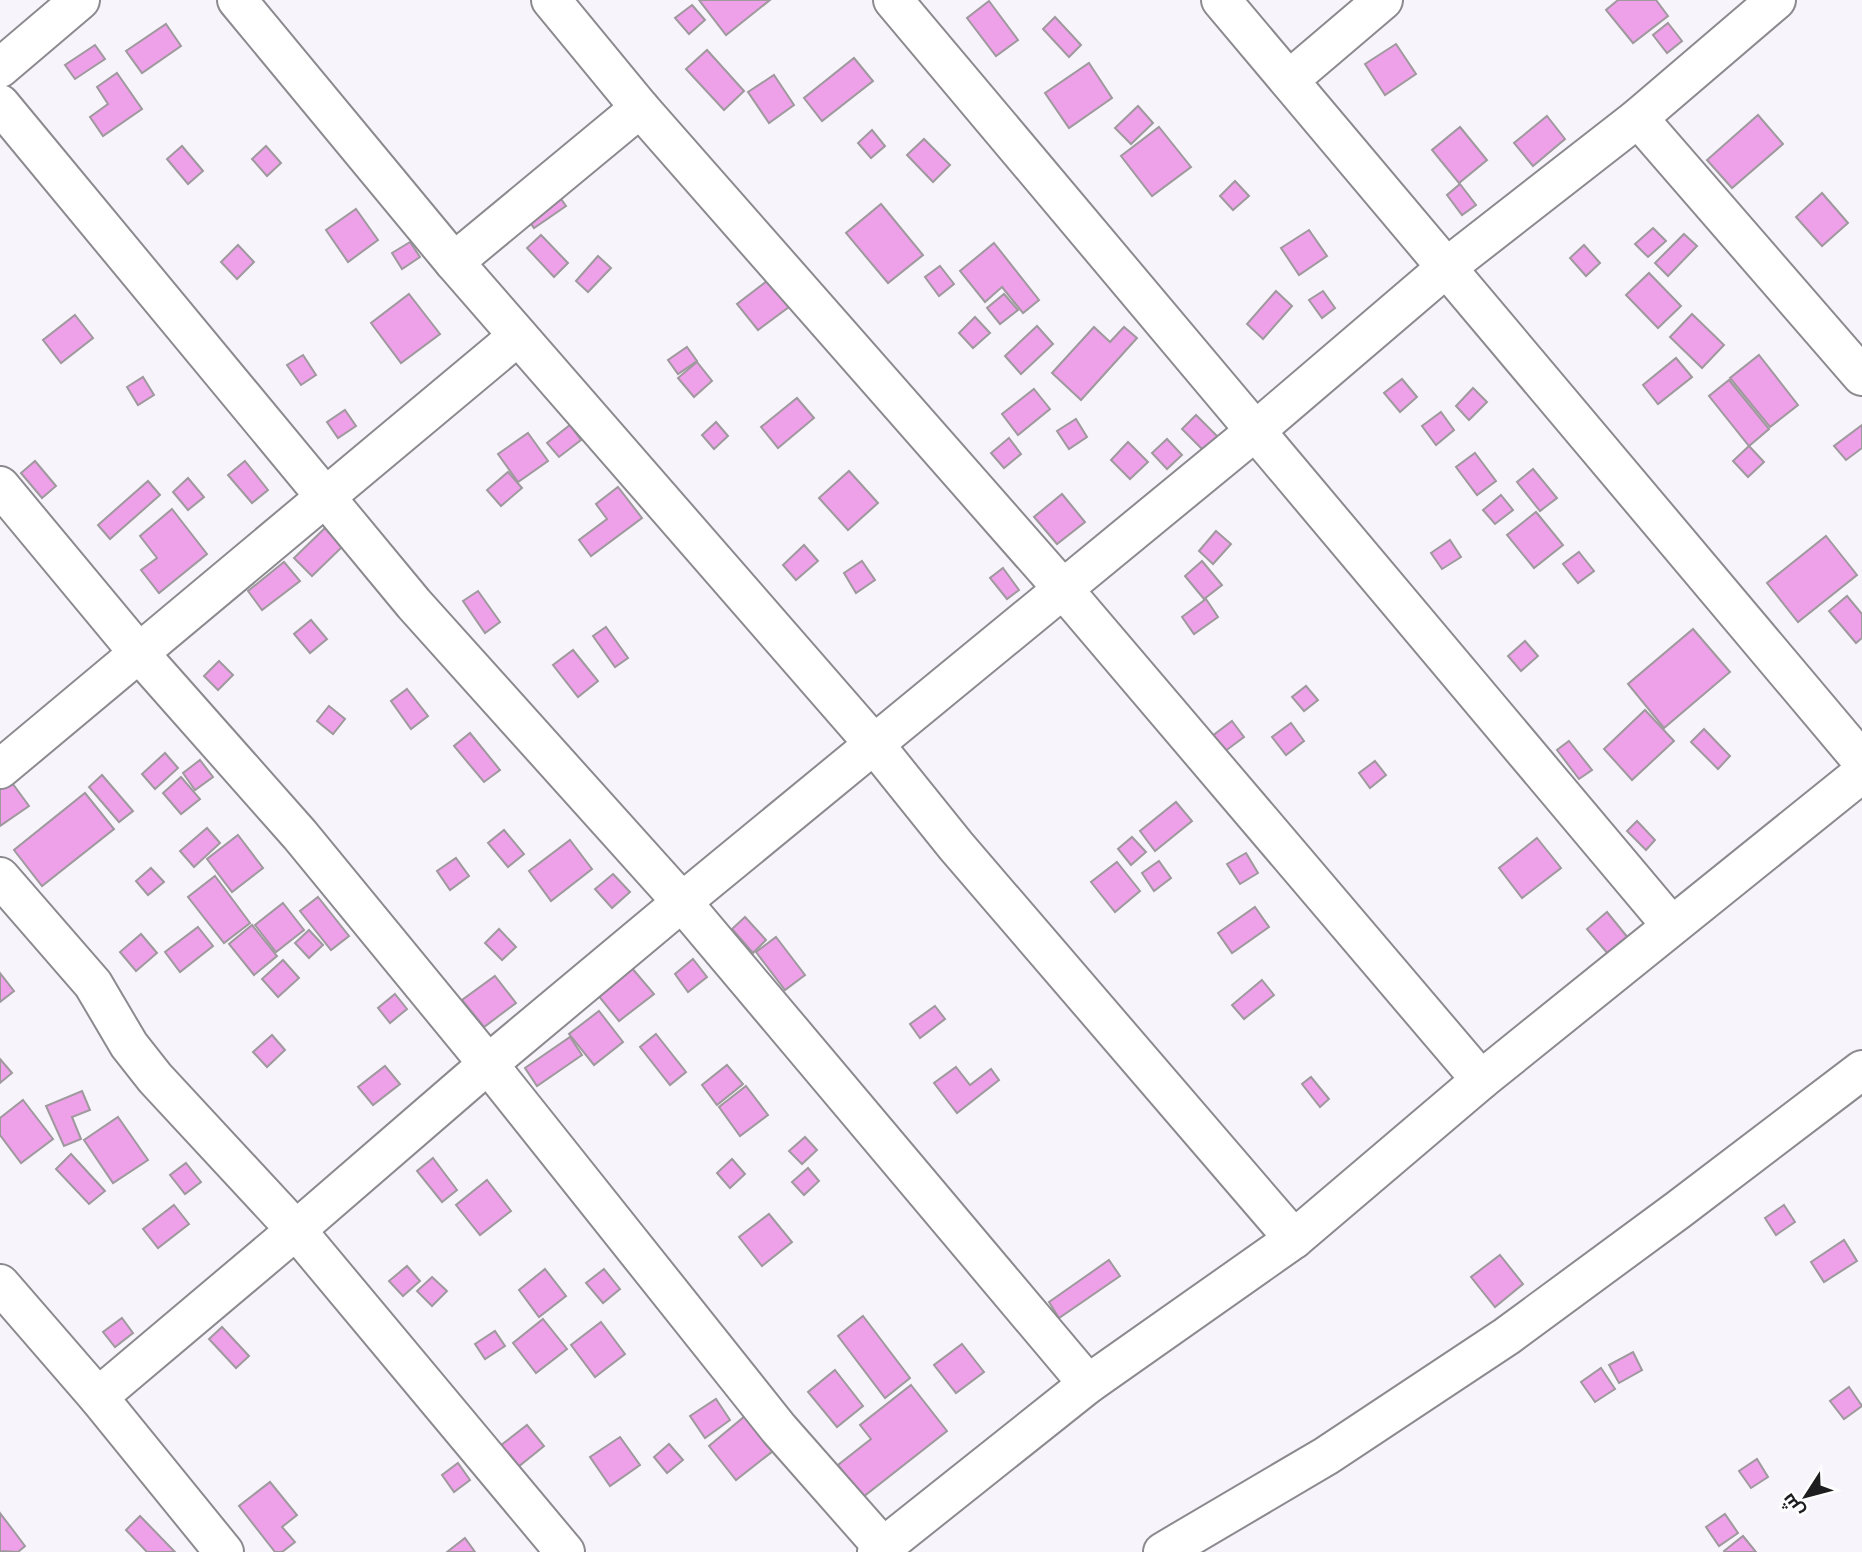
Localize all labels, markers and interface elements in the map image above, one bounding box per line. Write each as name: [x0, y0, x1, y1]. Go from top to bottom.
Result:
north arrow: [1771, 1461, 1841, 1531]
text: ش: [1773, 1488, 1811, 1525]

